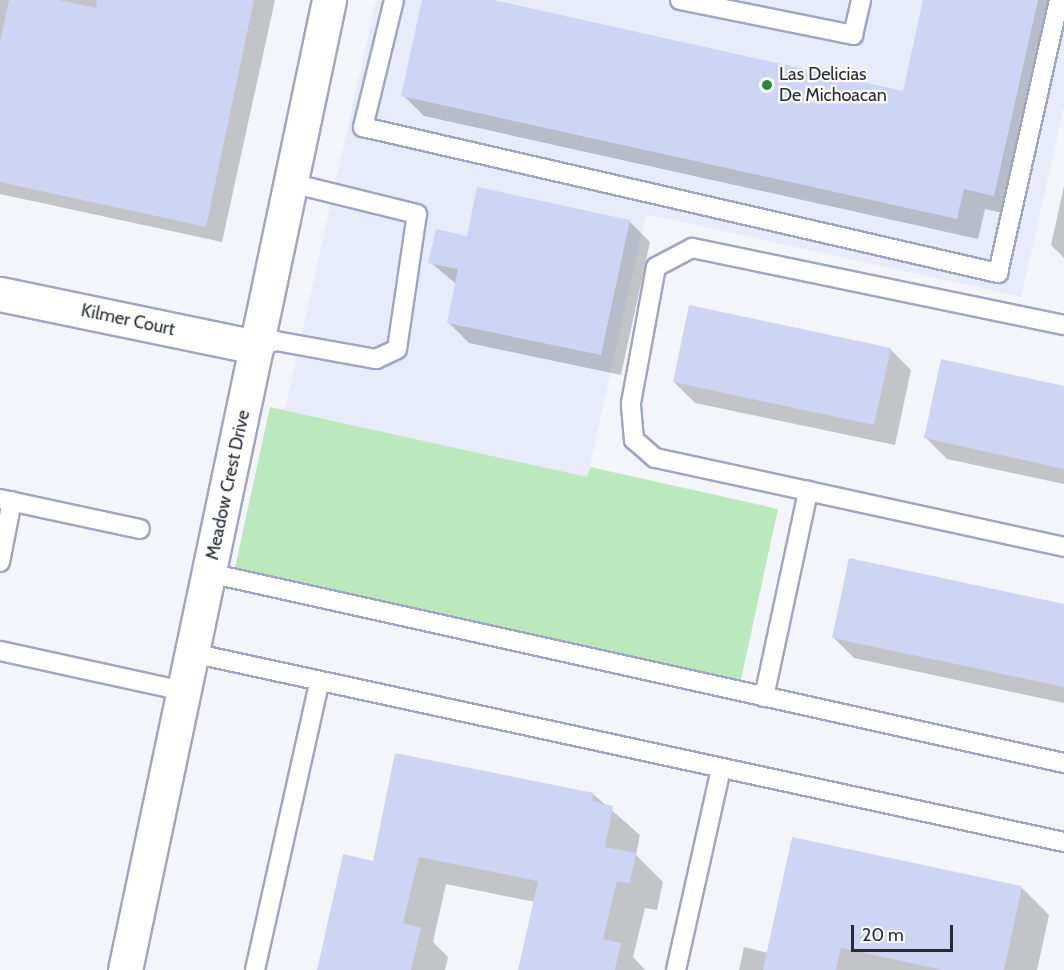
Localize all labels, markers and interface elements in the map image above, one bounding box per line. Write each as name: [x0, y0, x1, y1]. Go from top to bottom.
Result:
place label: Las Delicias De Michoacan: [779, 64, 887, 106]
marker: Las Delicias De Michoacan: [760, 78, 774, 92]
street label: Kilmer Court: [79, 300, 177, 340]
street label: Meadow Crest Drive: [202, 408, 254, 562]
scale bar: [854, 913, 956, 951]
text: 20 m: [862, 924, 904, 946]

